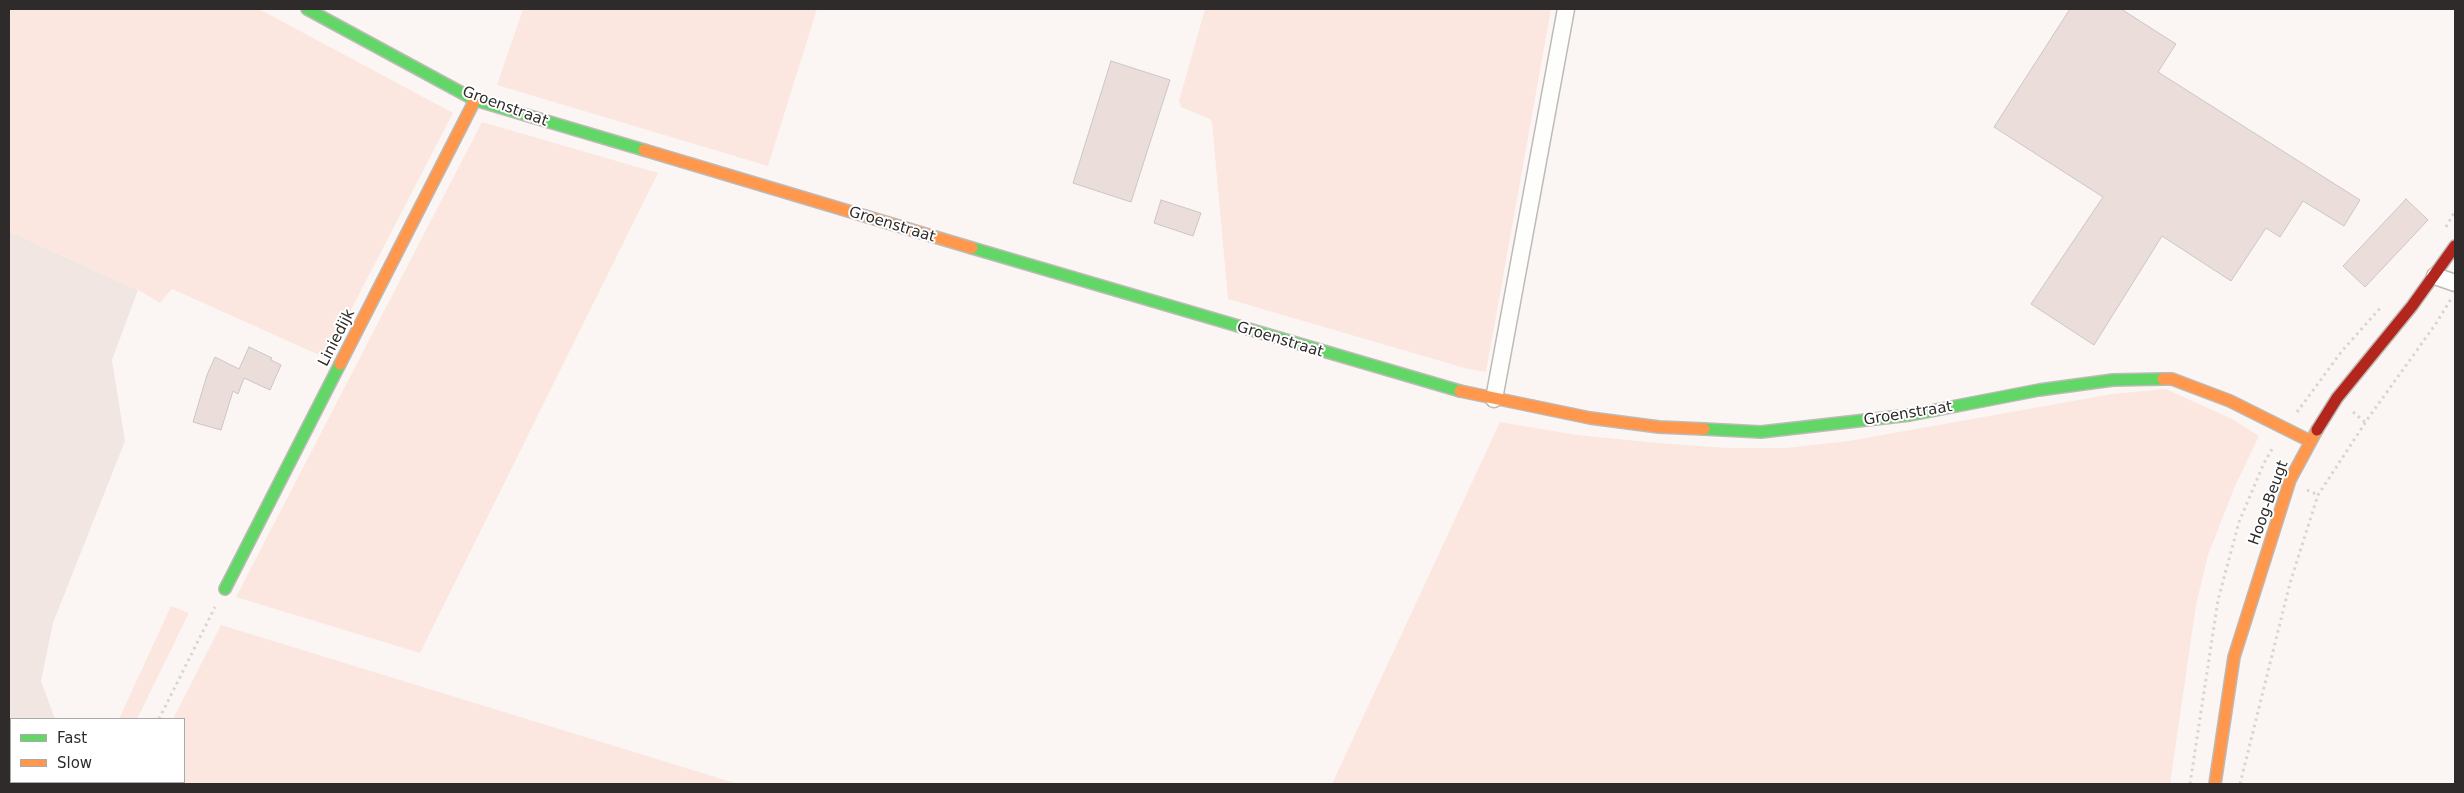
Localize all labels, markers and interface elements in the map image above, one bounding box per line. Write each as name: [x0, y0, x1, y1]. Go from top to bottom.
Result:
street label: Groenstraat: [460, 83, 550, 131]
street label: Groenstraat: [847, 203, 937, 247]
street label: Liniedijk: [315, 306, 359, 370]
street label: Groenstraat: [1235, 318, 1325, 362]
street label: Groenstraat: [1862, 398, 1954, 430]
street label: Hoog-Beugt: [2245, 458, 2293, 548]
legend: [10, 718, 185, 783]
text: Fast: [57, 729, 87, 747]
text: Slow: [57, 754, 92, 772]

